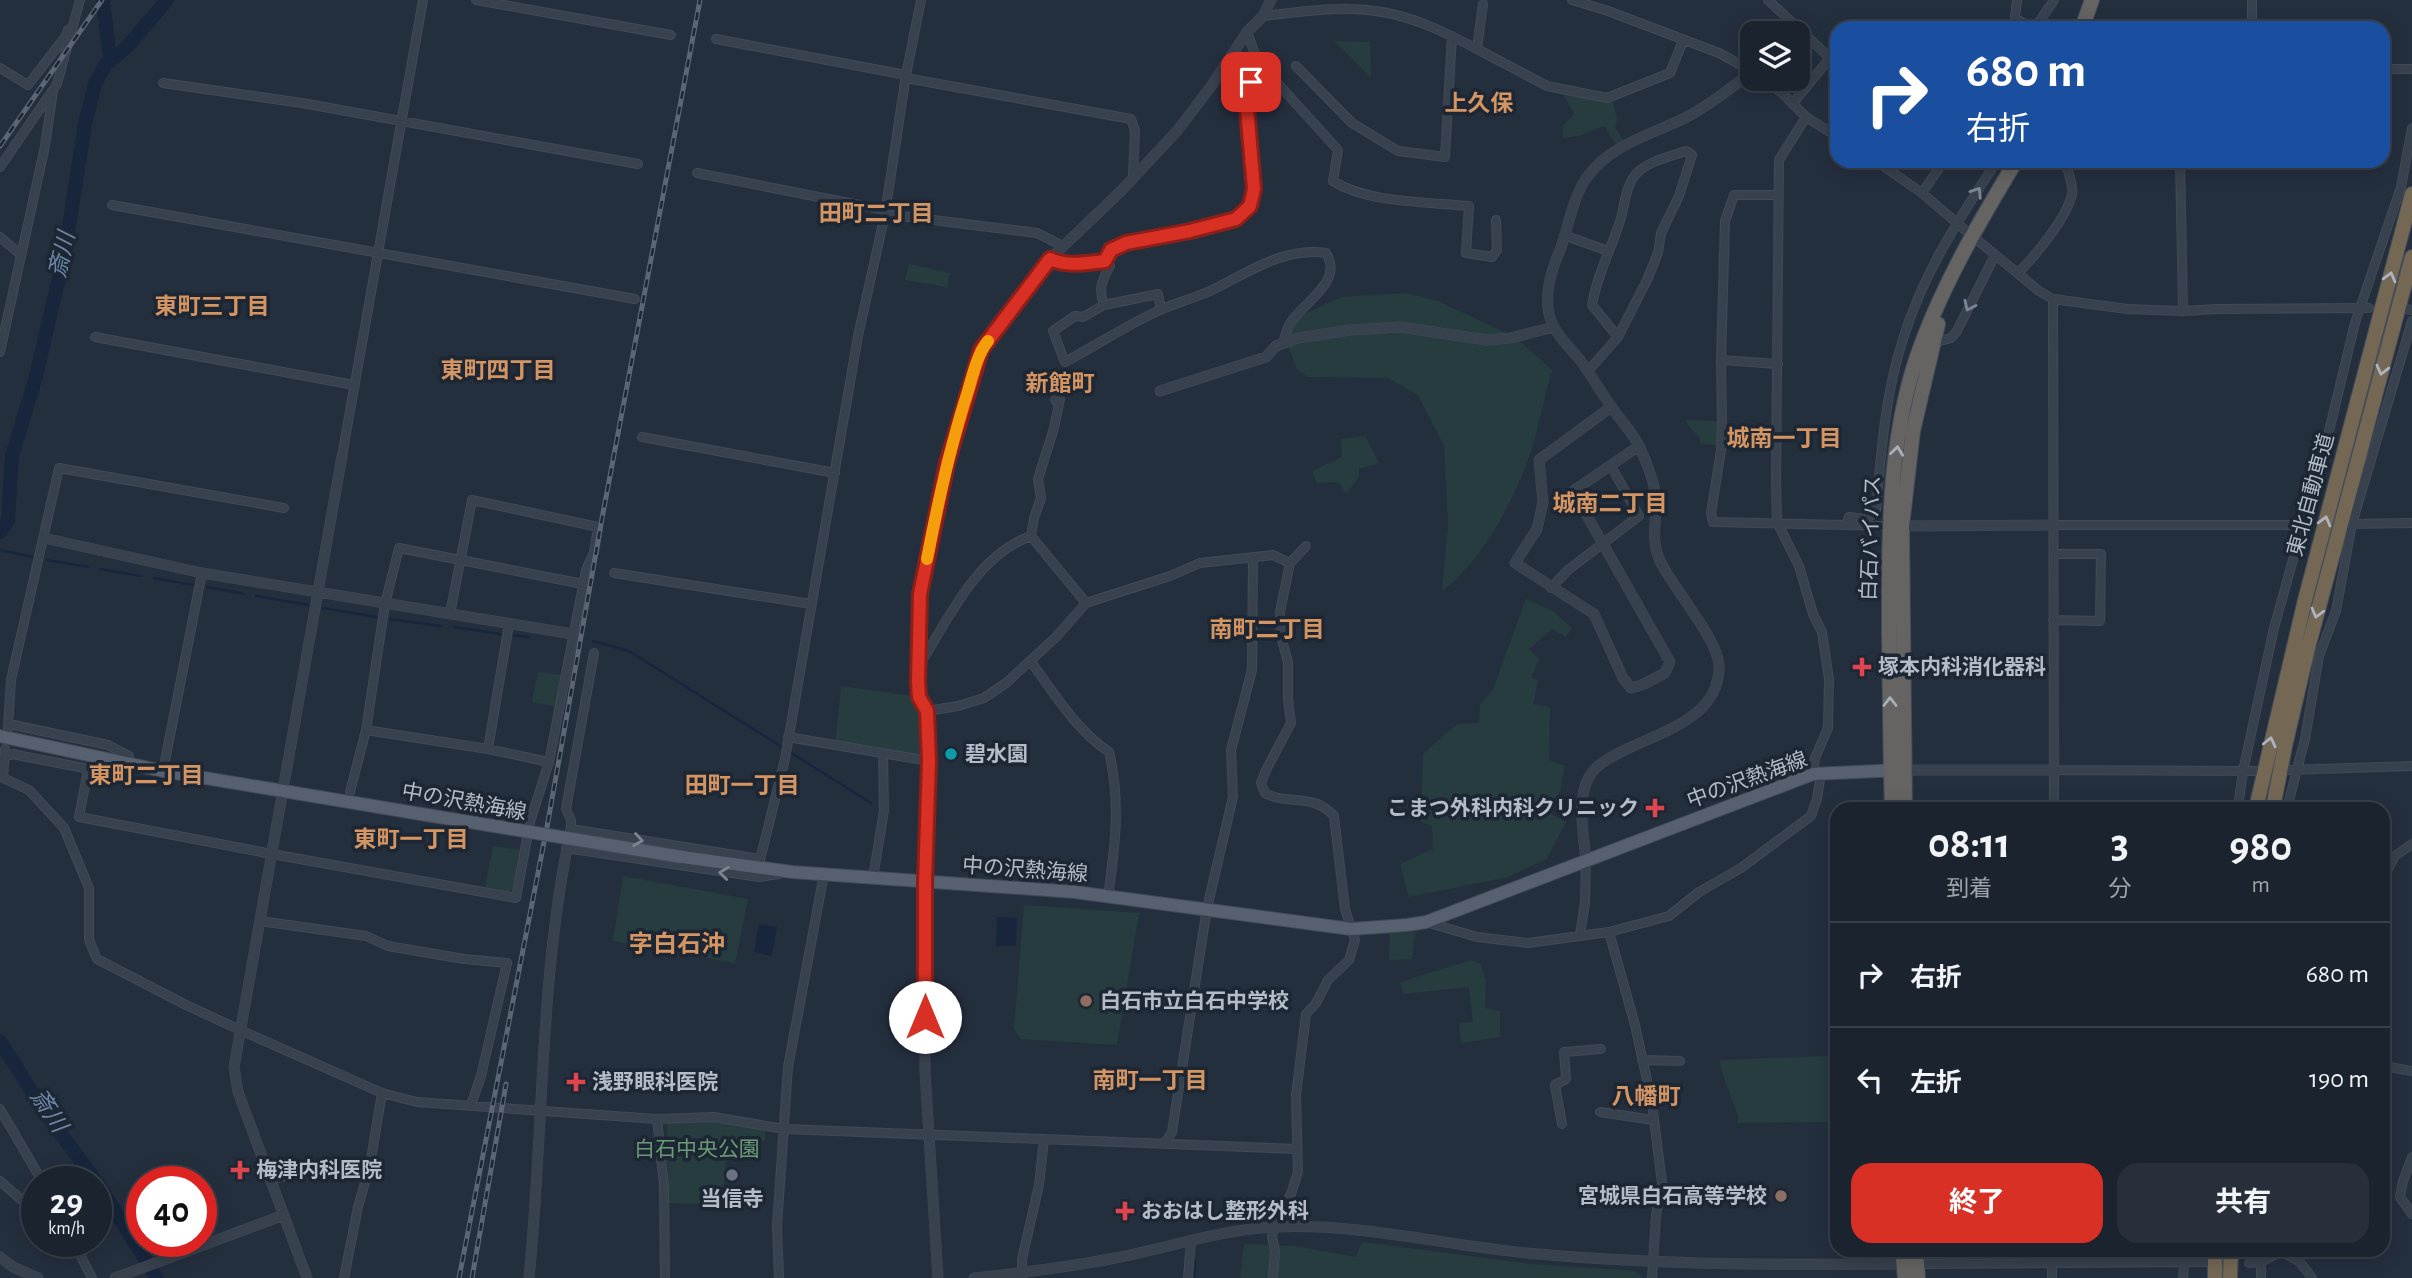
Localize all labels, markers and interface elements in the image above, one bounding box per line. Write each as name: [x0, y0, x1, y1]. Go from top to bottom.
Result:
map controls: [1740, 21, 1810, 91]
button: layers: [1740, 21, 1810, 91]
text: 680 m: [1966, 47, 2086, 96]
icon: right: [1851, 49, 1942, 140]
pin: [1221, 52, 1281, 112]
icon: arrive: [1232, 63, 1270, 101]
district label: 上久保: [1445, 91, 1514, 116]
text: 右折: [1966, 113, 2030, 145]
one-way arrow: [1968, 187, 1981, 200]
district label: 田町二丁目: [819, 202, 934, 226]
water label: 斎川: [45, 227, 80, 280]
one-way arrow: [2382, 272, 2396, 284]
district label: 東町三丁目: [155, 294, 270, 319]
one-way arrow: [1963, 298, 1977, 311]
district label: 東町四丁目: [441, 358, 556, 383]
one-way arrow: [2376, 364, 2390, 376]
district label: 新館町: [1026, 371, 1095, 396]
district label: 城南一丁目: [1727, 426, 1842, 451]
street label: 東北自動車道: [2284, 431, 2337, 559]
one-way arrow: [1890, 445, 1905, 457]
street label: 白石バイパス: [1857, 475, 1884, 601]
district label: 城南二丁目: [1553, 491, 1668, 516]
one-way arrow: [2317, 515, 2332, 527]
one-way arrow: [2311, 607, 2326, 619]
district label: 南町二丁目: [1210, 617, 1325, 642]
place label: 塚本内科消化器科: [1878, 656, 2046, 678]
marker: 塚本内科消化器科: [1852, 657, 1872, 677]
one-way arrow: [1882, 697, 1898, 707]
one-way arrow: [2262, 736, 2277, 748]
place label: 碧水園: [965, 743, 1028, 765]
marker: 碧水園: [943, 746, 959, 762]
street label: 中の沢熱海線: [1684, 748, 1810, 811]
district label: 東町二丁目: [89, 763, 204, 788]
district label: 田町一丁目: [685, 774, 800, 798]
street label: 中の沢熱海線: [400, 780, 528, 823]
place label: こまつ外科内科クリニック: [1387, 796, 1639, 819]
marker: こまつ外科内科クリニック: [1645, 798, 1665, 818]
text: 08:11: [1928, 823, 2010, 865]
text: 3: [2111, 823, 2129, 865]
text: 980: [2229, 826, 2292, 868]
district label: 東町一丁目: [354, 827, 469, 852]
one-way arrow: [632, 832, 644, 847]
street label: 中の沢熱海線: [961, 854, 1089, 885]
one-way arrow: [719, 865, 730, 880]
text: m: [2251, 874, 2270, 897]
text: 到着: [1946, 878, 1992, 901]
text: 分: [2108, 878, 2131, 901]
district label: 字白石沖: [629, 931, 725, 957]
icon: right: [1851, 956, 1889, 994]
text: 680 m: [2306, 961, 2369, 987]
text: 右折: [1910, 965, 1962, 991]
position arrow: [888, 980, 962, 1054]
place label: 白石市立白石中学校: [1100, 990, 1289, 1012]
marker: 白石市立白石中学校: [1078, 993, 1094, 1009]
icon: left: [1851, 1061, 1889, 1099]
text: 190 m: [2309, 1066, 2369, 1092]
district label: 南町一丁目: [1093, 1068, 1208, 1093]
place label: 浅野眼科医院: [592, 1070, 718, 1093]
text: 左折: [1910, 1070, 1962, 1096]
marker: 浅野眼科医院: [566, 1072, 586, 1092]
water label: 斎川: [26, 1084, 74, 1139]
district label: 八幡町: [1612, 1084, 1681, 1109]
park label: 白石中央公園: [634, 1138, 760, 1160]
place label: 梅津内科医院: [256, 1158, 382, 1181]
marker: 梅津内科医院: [230, 1160, 250, 1180]
button: 終了: [1851, 1163, 2103, 1243]
button: 共有: [2117, 1163, 2369, 1243]
speed limit sign: 40: [126, 1166, 217, 1257]
marker: 当信寺: [724, 1167, 740, 1183]
place label: 宮城県白石高等学校: [1578, 1184, 1767, 1207]
text: 29: [50, 1185, 83, 1220]
place label: 当信寺: [701, 1188, 764, 1210]
marker: 宮城県白石高等学校: [1773, 1188, 1789, 1204]
place label: おおはし整形外科: [1141, 1199, 1309, 1222]
marker: おおはし整形外科: [1115, 1201, 1135, 1221]
text: km/h: [48, 1220, 85, 1238]

